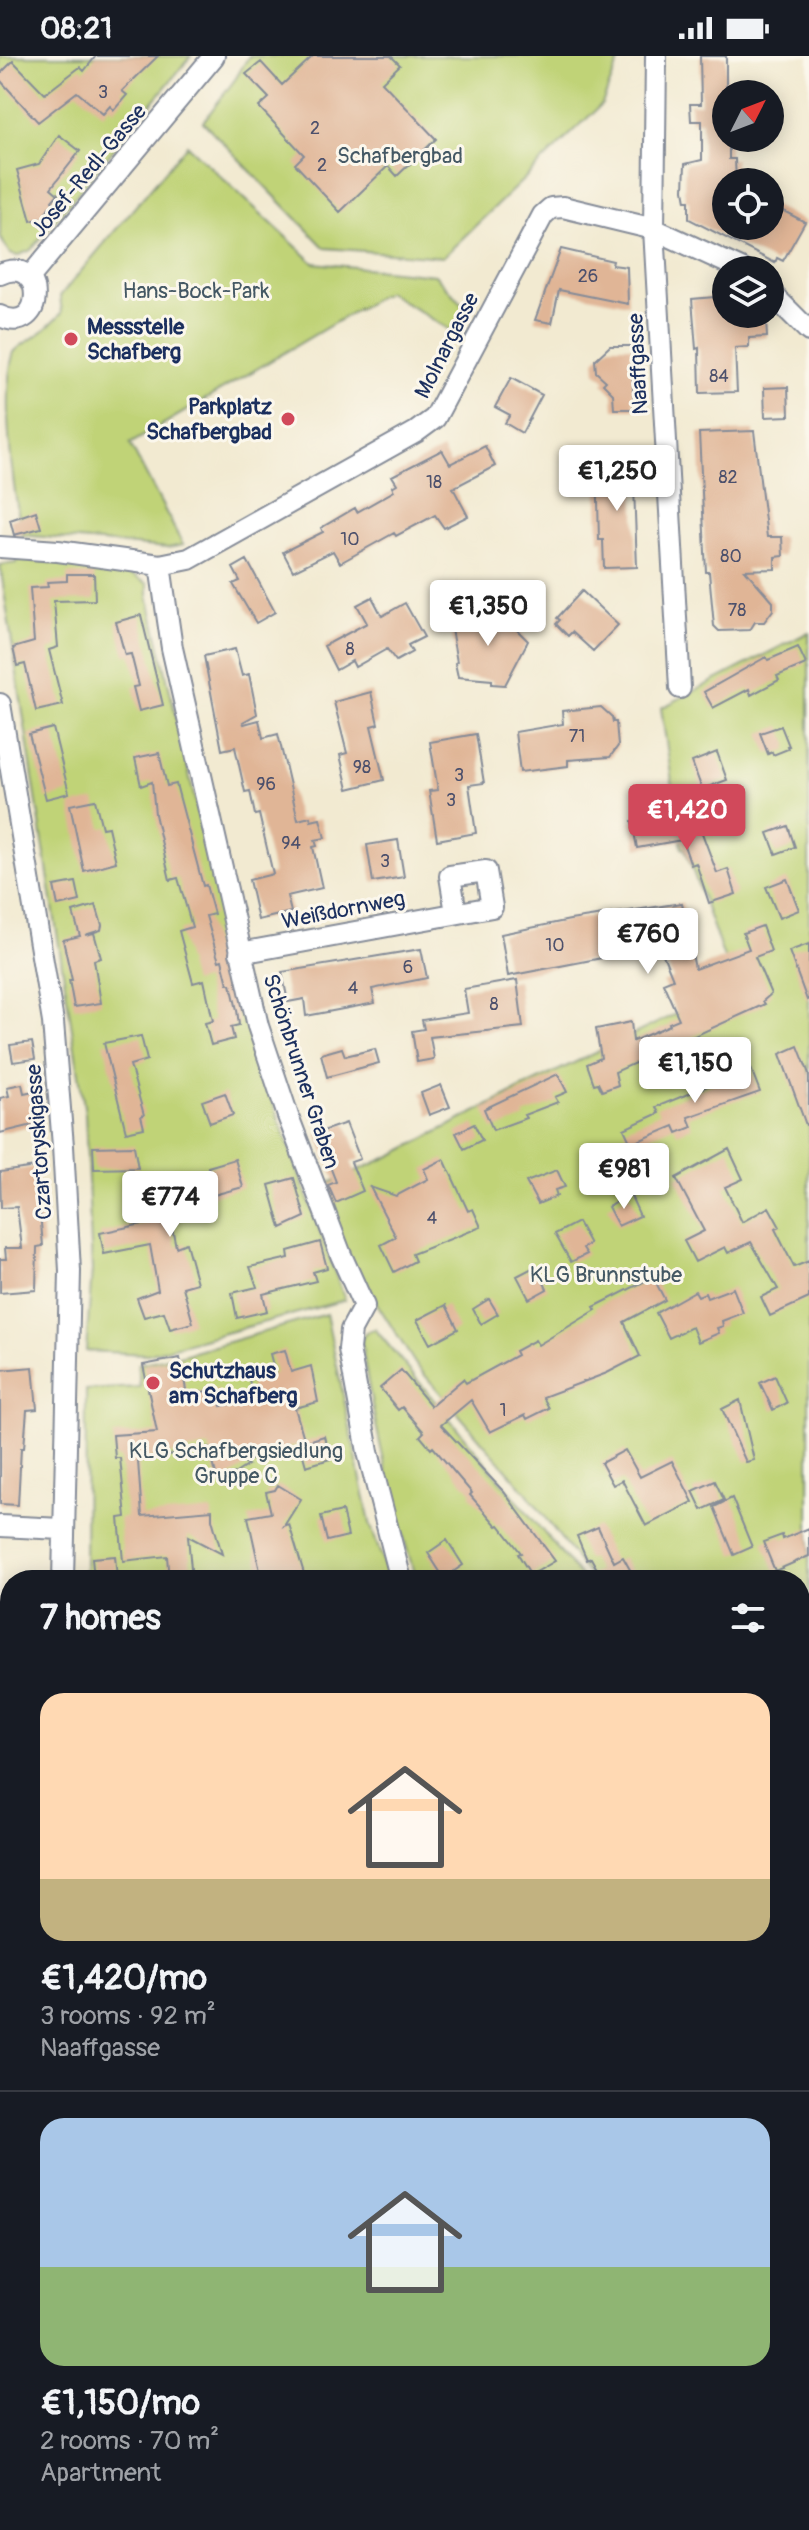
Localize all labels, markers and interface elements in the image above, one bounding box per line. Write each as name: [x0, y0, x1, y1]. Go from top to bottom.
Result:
text: 08:21: [40, 10, 112, 47]
north arrow: [712, 80, 784, 152]
map controls: [712, 80, 784, 328]
house number: 3: [98, 81, 108, 104]
street label: Josef-Redl-Gasse: [25, 98, 153, 243]
house number: 2: [310, 117, 320, 140]
park label: Schafbergbad: [337, 142, 463, 170]
house number: 2: [317, 154, 327, 177]
button: locate: [712, 168, 784, 240]
button: layers: [712, 256, 784, 328]
house number: 26: [578, 265, 598, 288]
park label: Hans-Bock-Park: [123, 277, 269, 305]
street label: Molnargasse: [408, 288, 486, 403]
street label: Naaffgasse: [621, 312, 655, 415]
place label: Messstelle Schafberg: [87, 313, 185, 366]
marker: Messstelle Schafberg: [62, 330, 80, 348]
house number: 84: [709, 365, 729, 388]
place label: Parkplatz Schafbergbad: [146, 393, 273, 446]
marker: Parkplatz Schafbergbad: [279, 410, 297, 428]
pin: €1,250: [552, 445, 682, 513]
text: €1,250: [577, 455, 657, 487]
house number: 82: [718, 466, 738, 489]
house number: 18: [426, 471, 442, 494]
house number: 10: [340, 528, 360, 551]
house number: 80: [720, 545, 742, 568]
pin: €1,350: [423, 580, 553, 648]
text: €1,350: [448, 590, 528, 622]
house number: 78: [728, 599, 746, 622]
house number: 8: [345, 638, 355, 661]
house number: 71: [569, 725, 585, 748]
house number: 98: [353, 756, 371, 779]
house number: 3: [454, 764, 464, 787]
house number: 96: [256, 773, 276, 796]
pin: €1,420: [622, 784, 752, 852]
house number: 3: [446, 789, 456, 812]
text: €1,420: [646, 794, 728, 826]
house number: 94: [281, 832, 301, 855]
house number: 3: [380, 850, 390, 873]
street label: Weißdornweg: [279, 884, 407, 936]
pin: €760: [601, 908, 695, 976]
text: €760: [616, 918, 680, 950]
house number: 10: [545, 934, 565, 957]
house number: 6: [403, 956, 413, 979]
street label: Schönbrunner Graben: [256, 970, 346, 1172]
house number: 4: [348, 977, 359, 1000]
house number: 8: [489, 993, 499, 1016]
pin: €1,150: [630, 1037, 760, 1105]
text: €1,150: [657, 1047, 733, 1079]
street label: Czartoryskigasse: [20, 1063, 58, 1221]
pin: €981: [577, 1143, 671, 1211]
text: €981: [597, 1153, 651, 1185]
pin: €774: [123, 1171, 217, 1239]
text: €774: [140, 1181, 200, 1213]
house number: 4: [427, 1207, 438, 1230]
park label: KLG Brunnstube: [530, 1261, 682, 1289]
place label: Schutzhaus am Schafberg: [169, 1357, 298, 1410]
marker: Schutzhaus am Schafberg: [144, 1374, 162, 1392]
house number: 1: [499, 1399, 507, 1422]
park label: KLG Schafbergsiedlung Gruppe C: [129, 1437, 343, 1490]
icon: filters: [726, 1596, 770, 1640]
text: 7 homes: [40, 1597, 161, 1640]
icon: home: [333, 1745, 477, 1889]
text: €1,420/mo: [40, 1957, 207, 2000]
text: 3 rooms · 92 m²: [40, 2000, 216, 2032]
text: Naaffgasse: [40, 2032, 160, 2064]
icon: home: [333, 2170, 477, 2314]
text: €1,150/mo: [40, 2382, 200, 2425]
text: 2 rooms · 70 m²: [40, 2425, 219, 2457]
text: Apartment: [40, 2457, 161, 2489]

